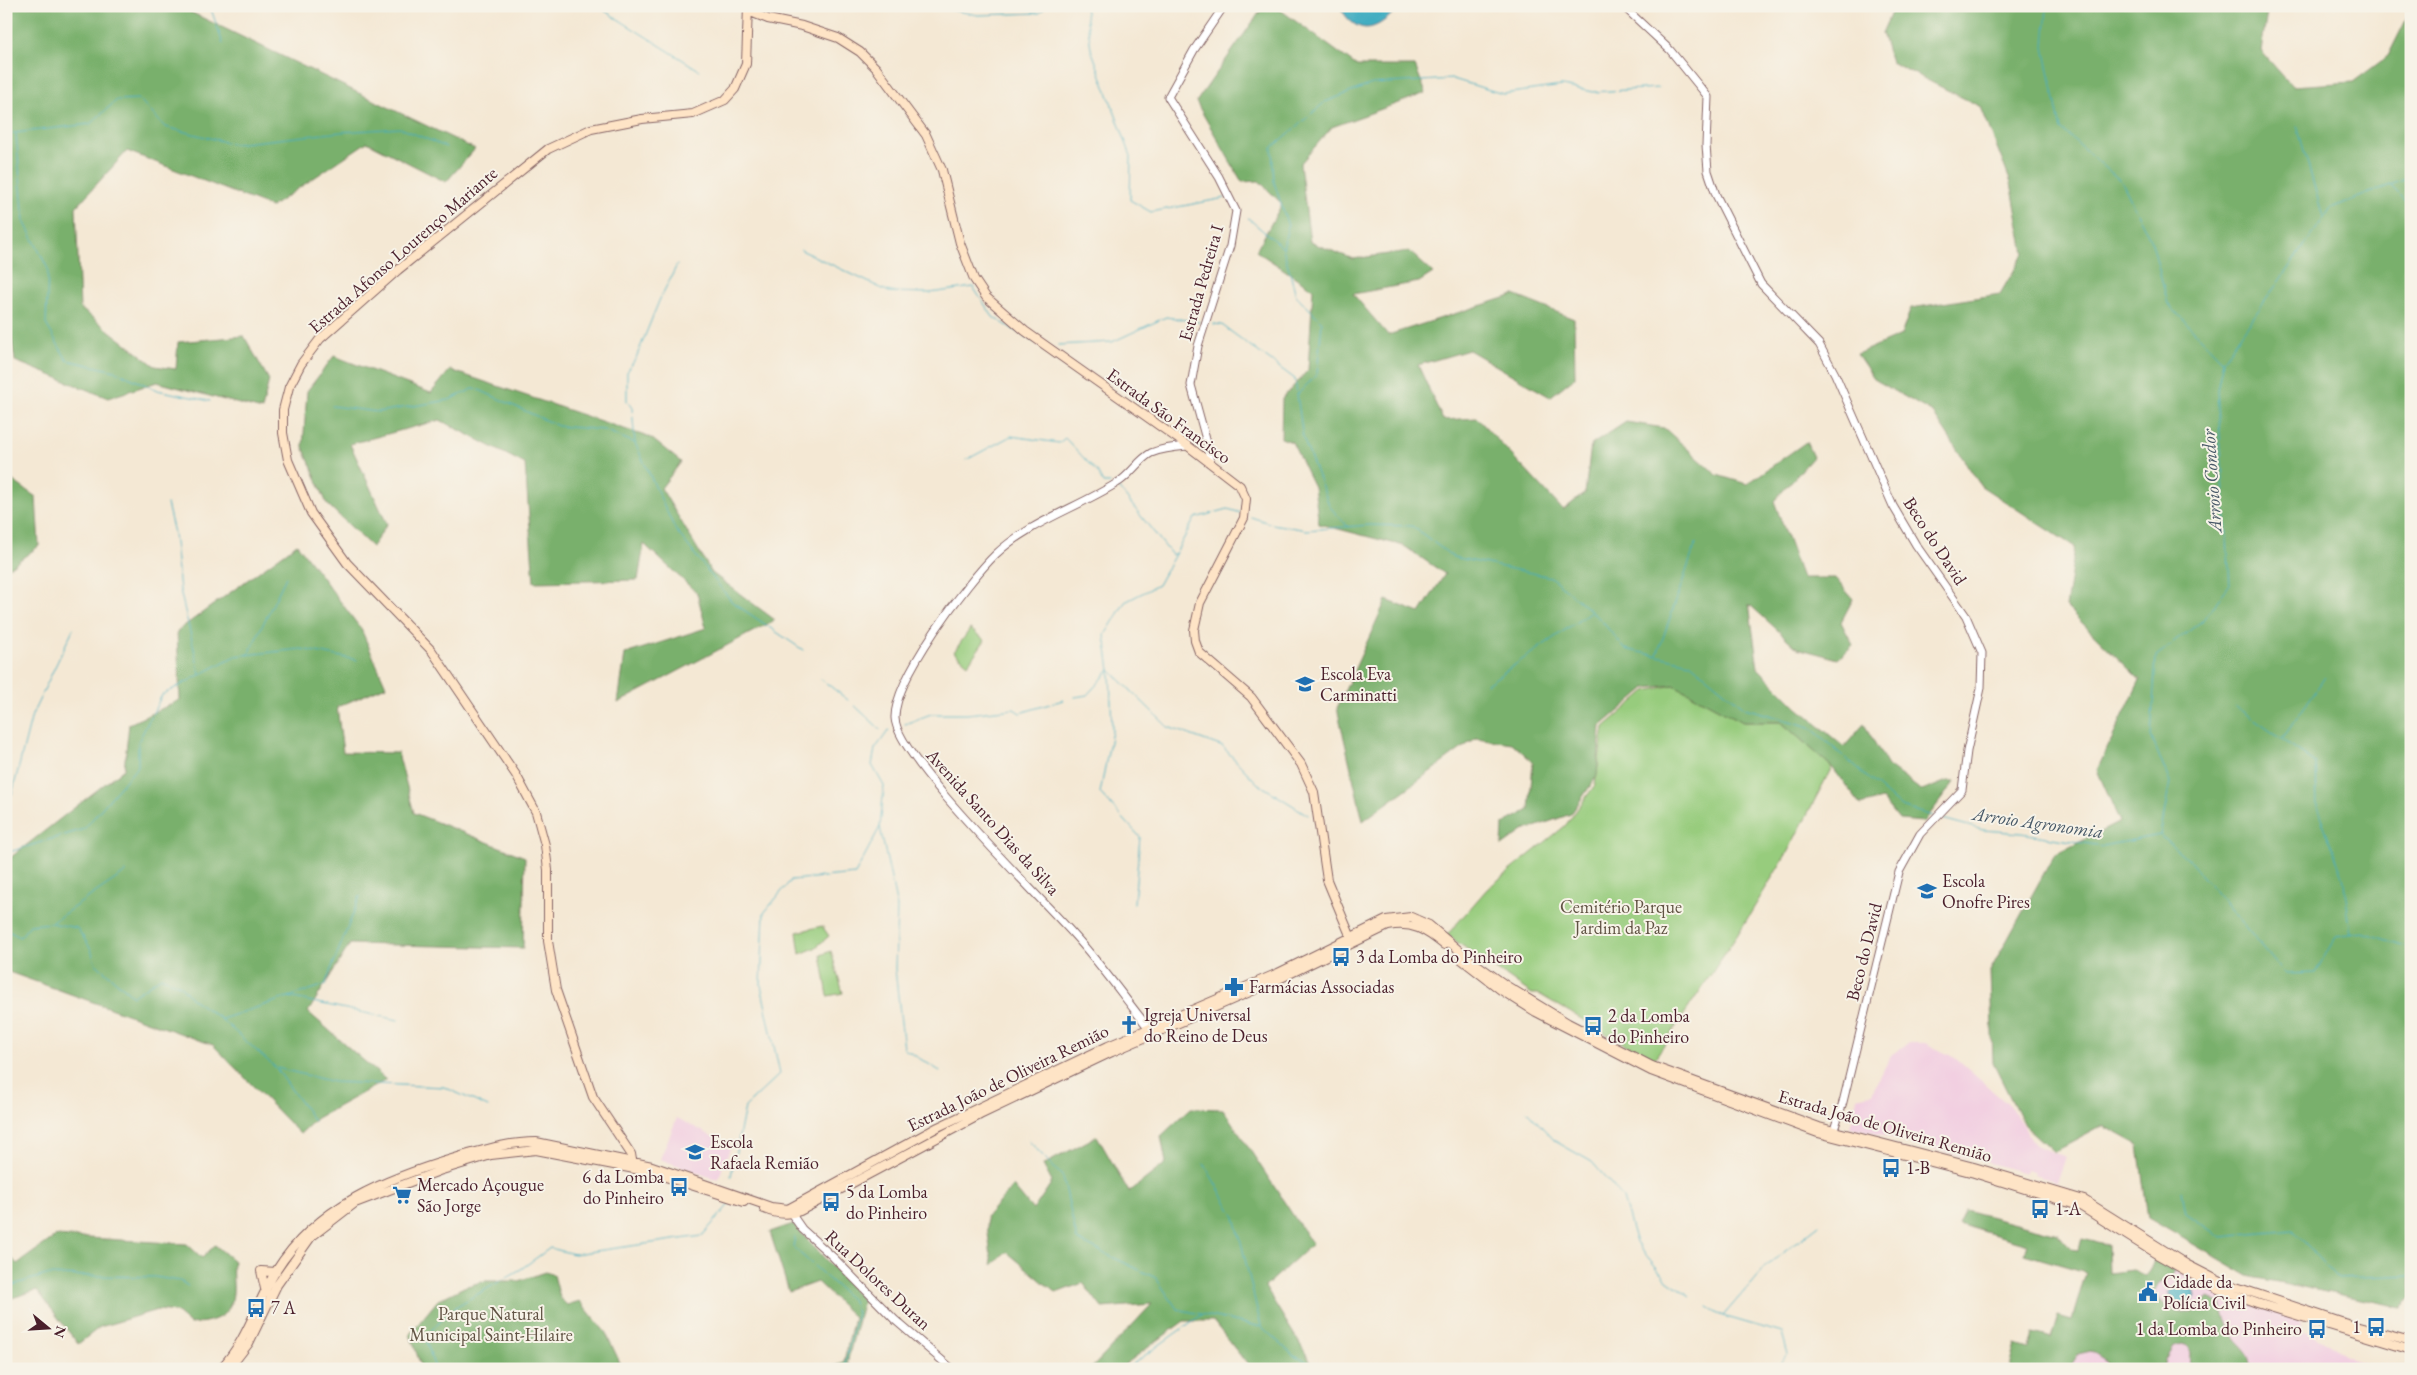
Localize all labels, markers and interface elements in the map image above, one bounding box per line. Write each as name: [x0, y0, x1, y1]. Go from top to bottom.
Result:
street label: Estrada Afonso Lourenço Mariante: [303, 161, 502, 338]
street label: Estrada Pedreira I: [1173, 222, 1228, 344]
street label: Estrada São Francisco: [1103, 363, 1236, 468]
water label: Arroio Condor: [2195, 428, 2228, 535]
street label: Beco do David: [1898, 492, 1973, 590]
place label: Escola Eva Carminatti: [1320, 662, 1397, 706]
school or university icon: Escola Eva Carminatti: [1294, 673, 1316, 695]
street label: Avenida Santo Dias da Silva: [921, 743, 1066, 900]
water label: Arroio Agronomia: [1969, 801, 2105, 844]
place label: Escola Onofre Pires: [1942, 869, 2030, 913]
school or university icon: Escola Onofre Pires: [1916, 880, 1938, 902]
park label: Cemitério Parque Jardim da Paz: [1560, 895, 1682, 939]
street label: Beco do David: [1840, 900, 1887, 1003]
place label: 3 da Lomba do Pinheiro: [1356, 945, 1522, 968]
bus stop icon: 3 da Lomba do Pinheiro: [1330, 946, 1352, 968]
place label: Farmácias Associadas: [1249, 975, 1395, 998]
pharmacy icon: Farmácias Associadas: [1223, 976, 1245, 998]
place label: Igreja Universal do Reino de Deus: [1144, 1003, 1268, 1047]
place label: 2 da Lomba do Pinheiro: [1608, 1004, 1690, 1048]
church icon: Igreja Universal do Reino de Deus: [1118, 1014, 1140, 1036]
bus stop icon: 2 da Lomba do Pinheiro: [1582, 1015, 1604, 1037]
street label: Estrada João de Oliveira Remião: [903, 1019, 1112, 1136]
street label: Estrada João de Oliveira Remião: [1776, 1084, 1995, 1167]
place label: Escola Rafaela Remião: [710, 1130, 819, 1174]
school or university icon: Escola Rafaela Remião: [684, 1141, 706, 1163]
place label: 1-B: [1906, 1156, 1930, 1179]
bus stop icon: 1-B: [1880, 1157, 1902, 1179]
place label: 6 da Lomba do Pinheiro: [582, 1165, 665, 1209]
place label: Mercado Açougue São Jorge: [417, 1173, 544, 1217]
bus stop icon: 6 da Lomba do Pinheiro: [668, 1176, 690, 1198]
place label: 5 da Lomba do Pinheiro: [846, 1180, 928, 1224]
supermarket icon: Mercado Açougue São Jorge: [391, 1184, 413, 1206]
bus stop icon: 5 da Lomba do Pinheiro: [820, 1191, 842, 1213]
place label: 1-A: [2055, 1197, 2082, 1220]
bus stop icon: 1-A: [2029, 1198, 2051, 1220]
street label: Rua Dolores Duran: [820, 1225, 937, 1335]
place label: Cidade da Polícia Civil: [2163, 1270, 2246, 1314]
public building icon: Cidade da Polícia Civil: [2137, 1281, 2159, 1303]
place label: 7 A: [271, 1296, 296, 1319]
bus stop icon: 7 A: [245, 1297, 267, 1319]
north arrow: [22, 1302, 72, 1352]
park label: Parque Natural Municipal Saint-Hilaire: [409, 1302, 573, 1346]
place label: 1: [2352, 1315, 2361, 1338]
bus stop icon: 1: [2365, 1316, 2387, 1338]
place label: 1 da Lomba do Pinheiro: [2136, 1317, 2302, 1340]
bus stop icon: 1 da Lomba do Pinheiro: [2306, 1318, 2328, 1340]
text: N: [50, 1324, 71, 1341]

